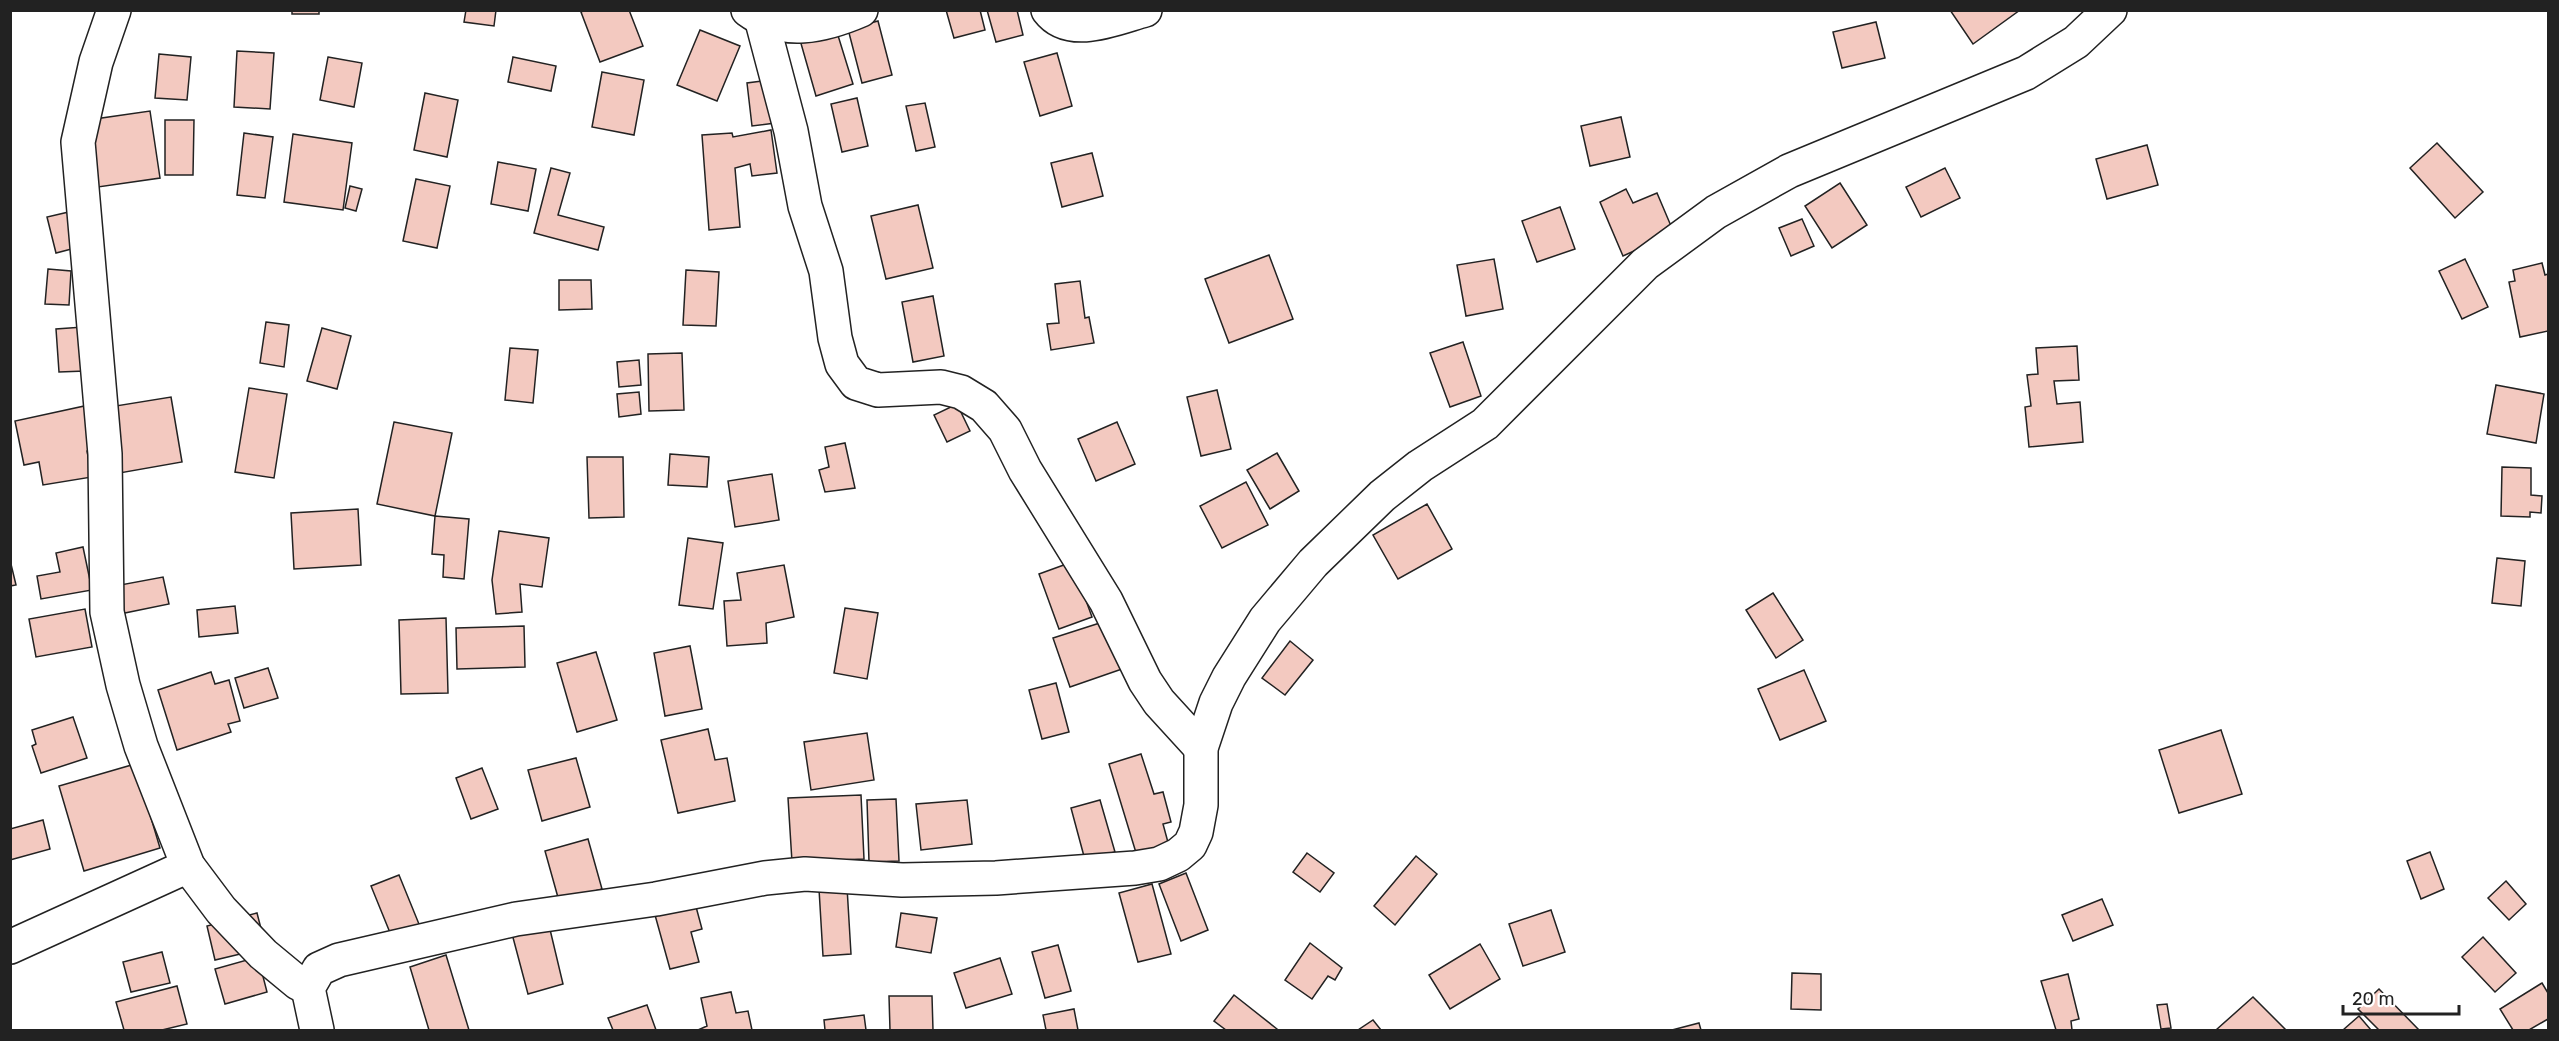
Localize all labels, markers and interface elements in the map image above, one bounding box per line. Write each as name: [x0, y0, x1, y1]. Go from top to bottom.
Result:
scale bar: [2343, 978, 2458, 1016]
text: 20 m: [2352, 988, 2394, 1010]

